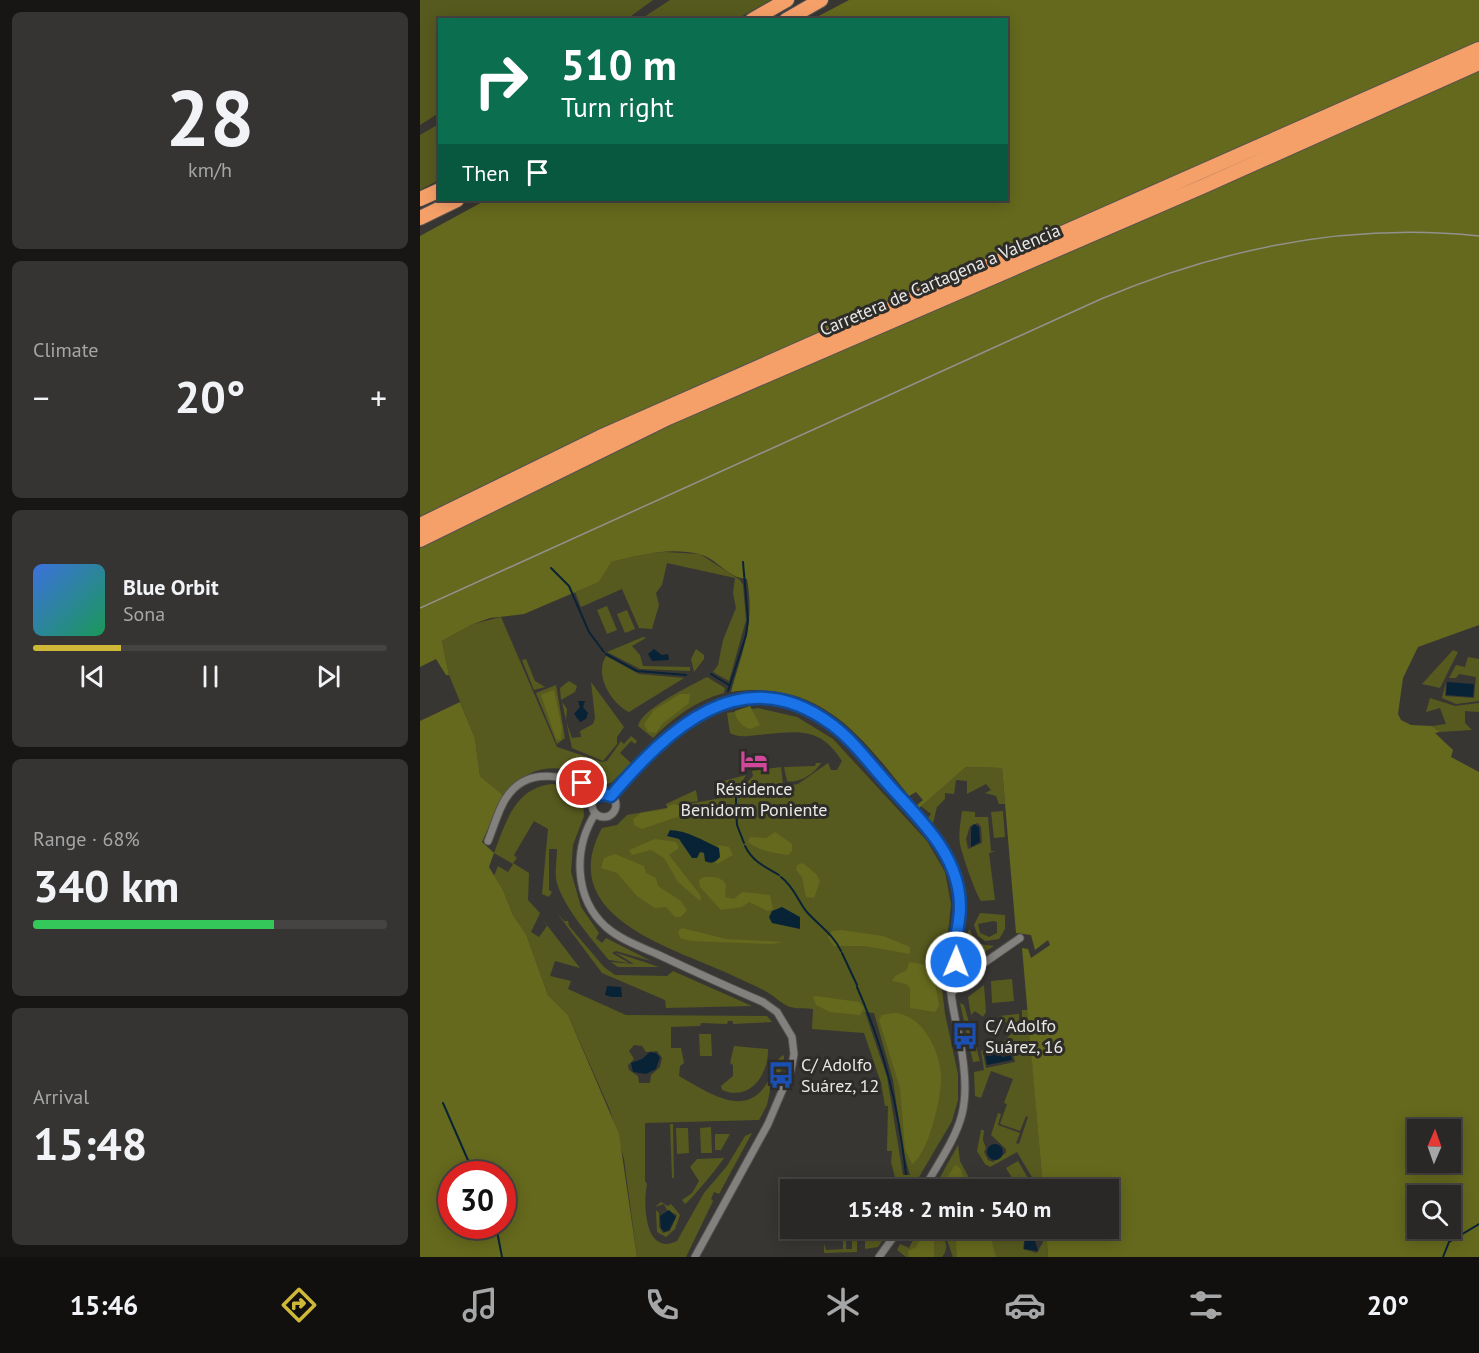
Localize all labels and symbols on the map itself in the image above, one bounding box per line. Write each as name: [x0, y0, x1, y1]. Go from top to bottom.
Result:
street label: Carretera de Cartagena a Valencia: [816, 218, 1064, 341]
hotel icon: Résidence Benidorm Poniente: [739, 746, 769, 776]
pin: [556, 757, 607, 808]
place label: Résidence Benidorm Poniente: [681, 777, 827, 821]
position arrow: [924, 930, 988, 994]
place label: C/ Adolfo Suárez, 16: [985, 1014, 1063, 1058]
bus stop icon: C/ Adolfo Suárez, 16: [950, 1021, 980, 1051]
place label: C/ Adolfo Suárez, 12: [801, 1053, 879, 1097]
bus stop icon: C/ Adolfo Suárez, 12: [766, 1060, 796, 1090]
north arrow: [1407, 1119, 1461, 1173]
speed limit sign: 30: [438, 1161, 516, 1239]

